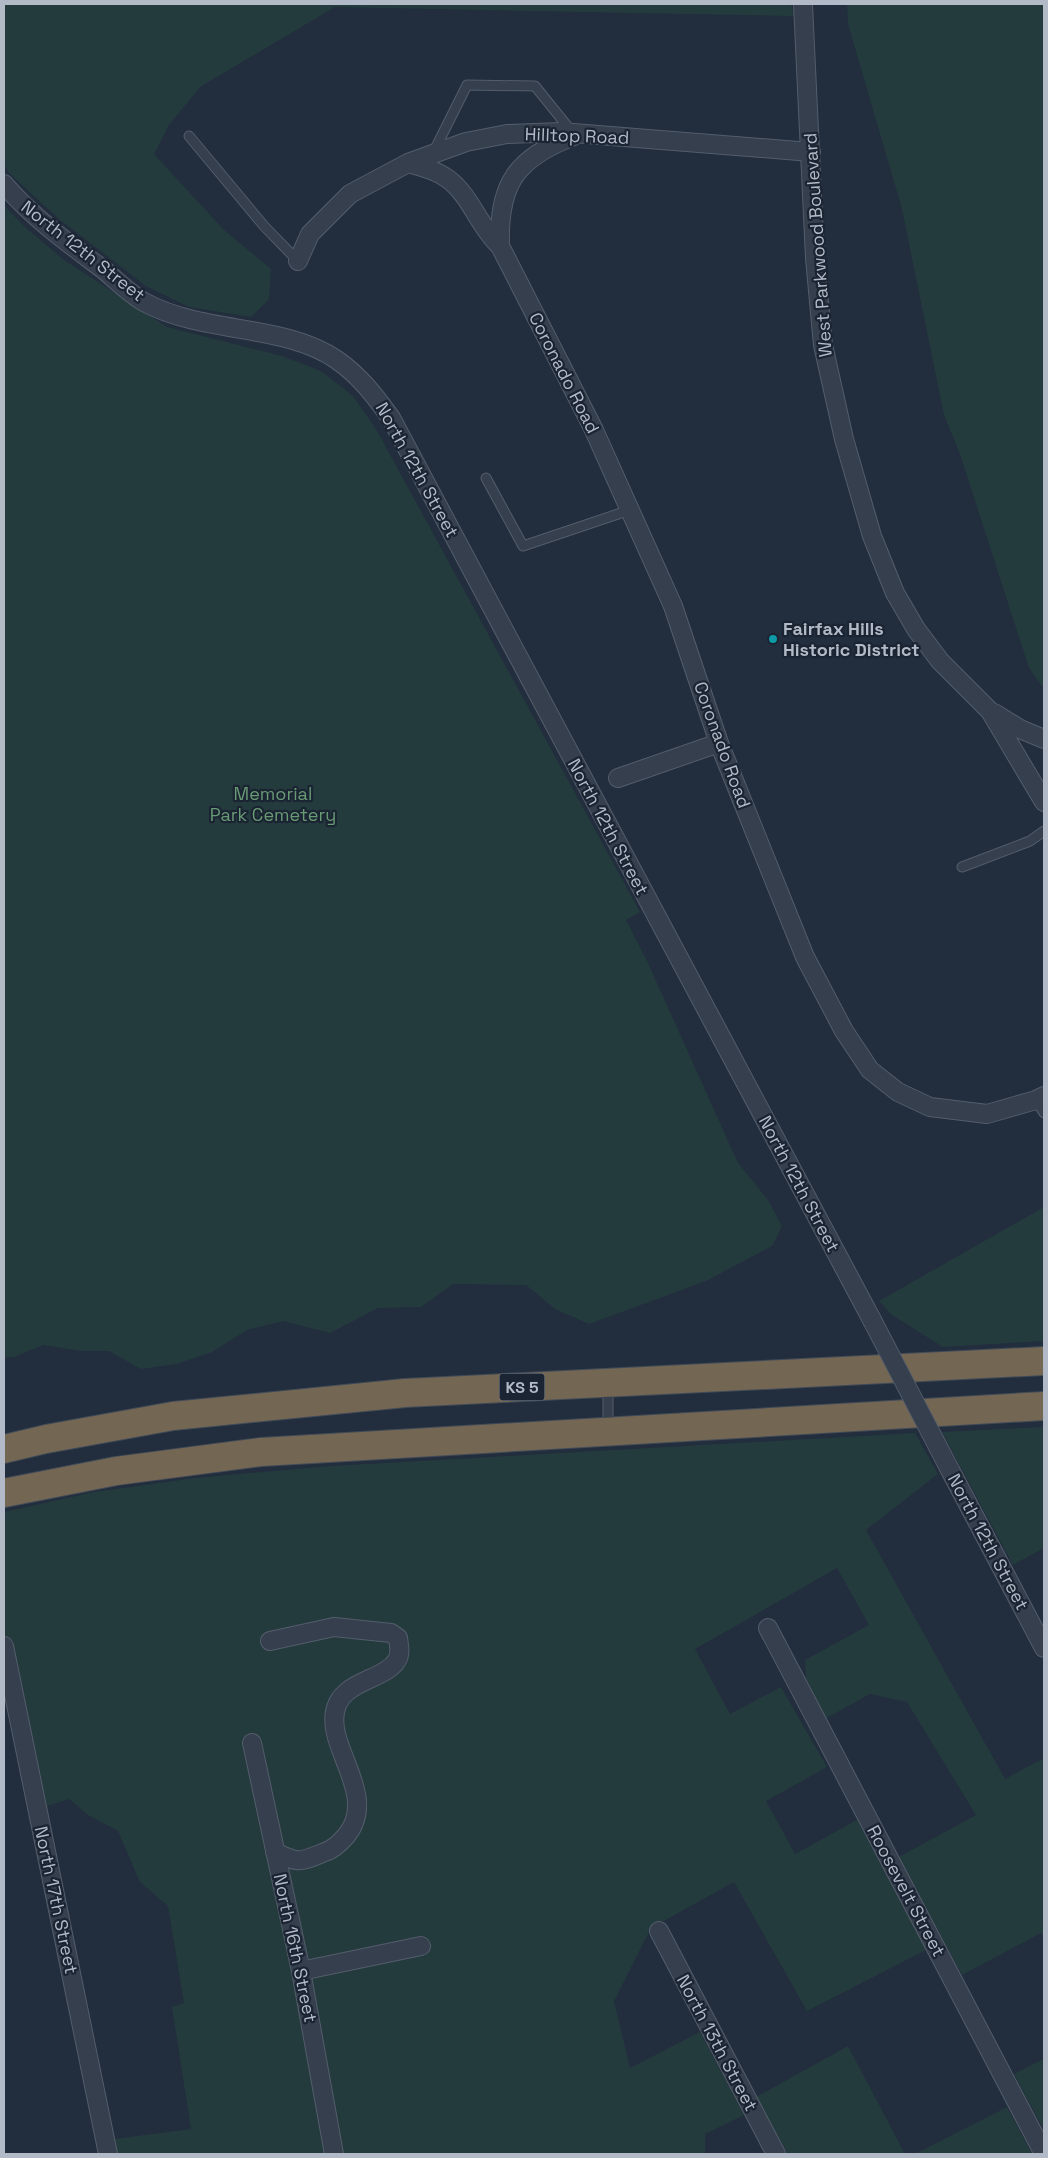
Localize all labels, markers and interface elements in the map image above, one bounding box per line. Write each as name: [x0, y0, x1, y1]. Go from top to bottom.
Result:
street label: Hilltop Road: [524, 122, 630, 149]
street label: West Parkwood Boulevard: [798, 132, 837, 358]
street label: North 12th Street: [17, 195, 150, 306]
street label: Coronado Road: [524, 308, 605, 437]
street label: North 12th Street: [371, 398, 464, 541]
place label: Fairfax Hills Historic District: [783, 617, 919, 661]
marker: Fairfax Hills Historic District: [767, 633, 779, 645]
street label: Coronado Road: [689, 678, 756, 811]
street label: North 12th Street: [563, 755, 654, 899]
park label: Memorial Park Cemetery: [210, 782, 336, 826]
street label: North 12th Street: [754, 1112, 845, 1256]
road number: KS 5: [500, 1374, 544, 1400]
street label: North 12th Street: [943, 1470, 1034, 1614]
street label: Roosevelt Street: [862, 1821, 951, 1960]
street label: North 17th Street: [30, 1824, 83, 1976]
street label: North 16th Street: [269, 1872, 322, 2024]
street label: North 13th Street: [672, 1971, 763, 2115]

